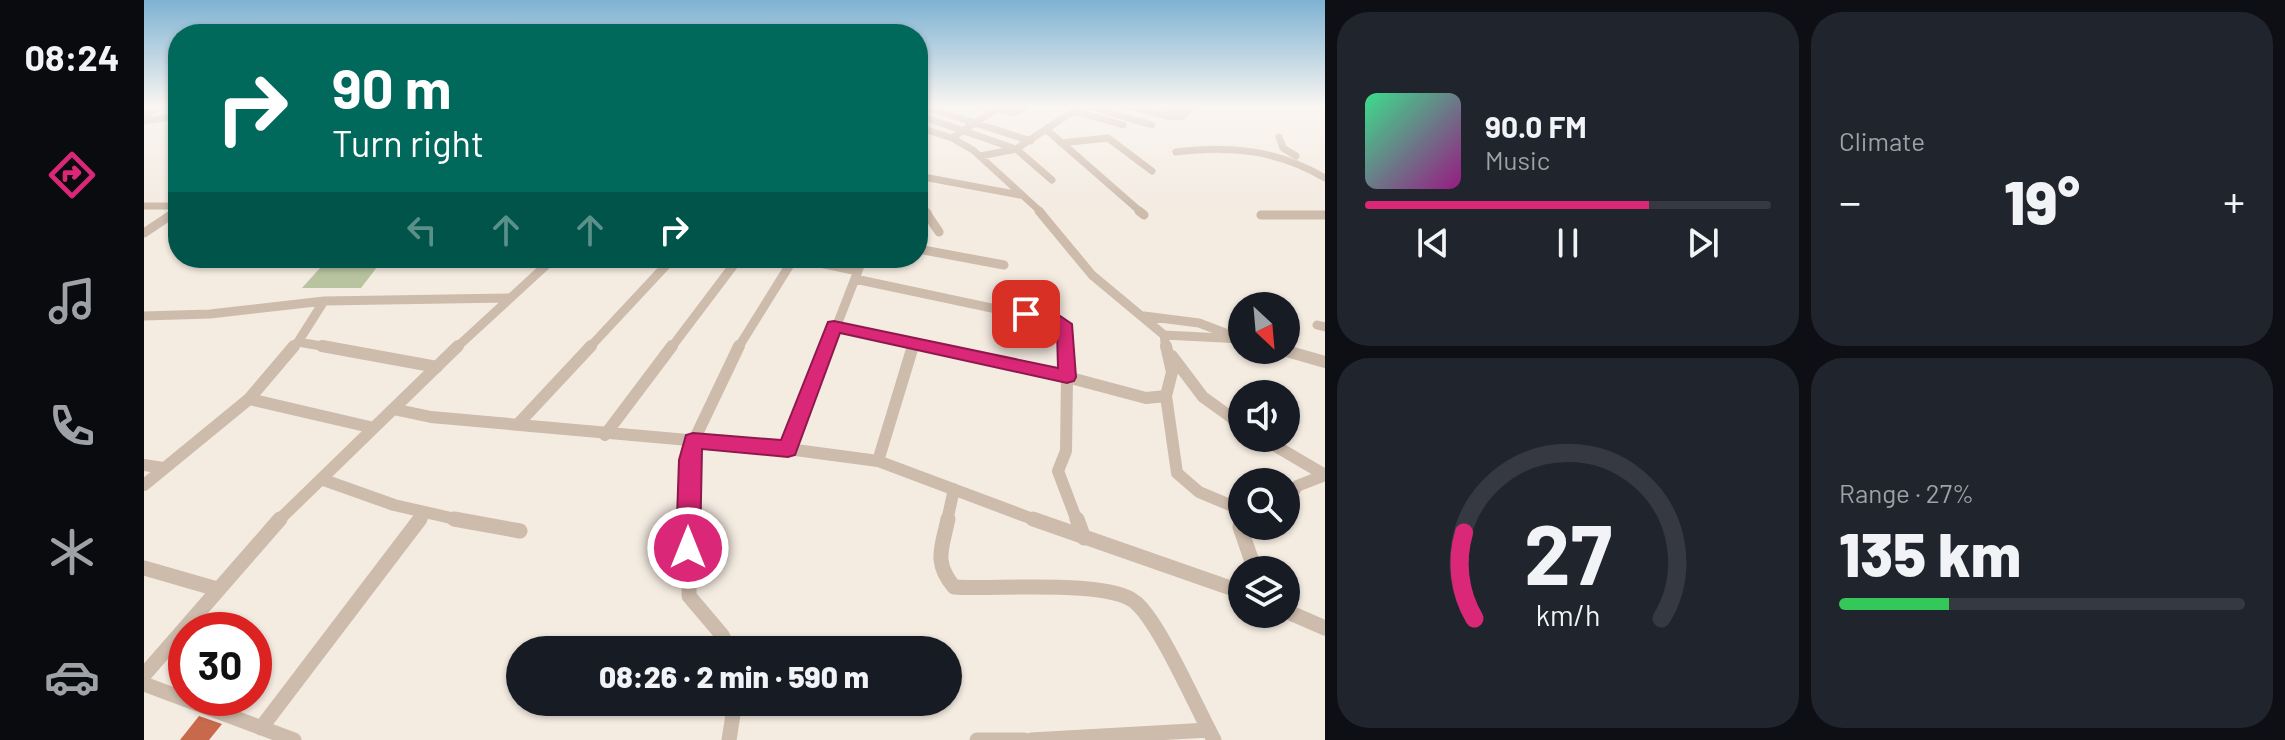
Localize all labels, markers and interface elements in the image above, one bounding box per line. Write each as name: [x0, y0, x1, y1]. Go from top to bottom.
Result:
text: 08:24: [24, 35, 120, 78]
text: 90 m: [332, 53, 452, 120]
icon: right: [200, 56, 304, 160]
text: 90.0 FM: [1485, 108, 1587, 144]
text: Turn right: [332, 121, 484, 164]
text: Climate: [1839, 125, 1925, 156]
text: Music: [1485, 144, 1550, 175]
icon: directions: [44, 147, 100, 203]
text: 19°: [2004, 165, 2080, 237]
text: −: [1839, 174, 1861, 227]
text: +: [2223, 174, 2245, 227]
icon: left: [400, 208, 444, 252]
icon: ahead: [484, 208, 528, 252]
icon: ahead: [568, 208, 612, 252]
icon: right: [652, 208, 696, 252]
icon: previous: [1411, 221, 1455, 265]
icon: pause: [1546, 221, 1590, 265]
icon: next: [1681, 221, 1725, 265]
icon: music: [44, 273, 100, 329]
pin: [992, 280, 1060, 348]
icon: arrive: [1004, 292, 1048, 336]
north arrow: [1228, 292, 1300, 364]
map controls: [1228, 292, 1300, 628]
button: sound: [1228, 380, 1300, 452]
icon: phone: [44, 398, 100, 454]
button: search: [1228, 468, 1300, 540]
text: Range · 27%: [1839, 477, 1974, 508]
text: 27: [1524, 502, 1612, 602]
position arrow: [646, 506, 730, 590]
text: 135 km: [1839, 517, 2021, 589]
icon: climate: [44, 524, 100, 580]
button: layers: [1228, 556, 1300, 628]
text: km/h: [1536, 597, 1600, 632]
speed limit sign: 30: [168, 612, 272, 716]
icon: car: [44, 649, 100, 705]
text: 08:26 · 2 min · 590 m: [599, 658, 869, 694]

